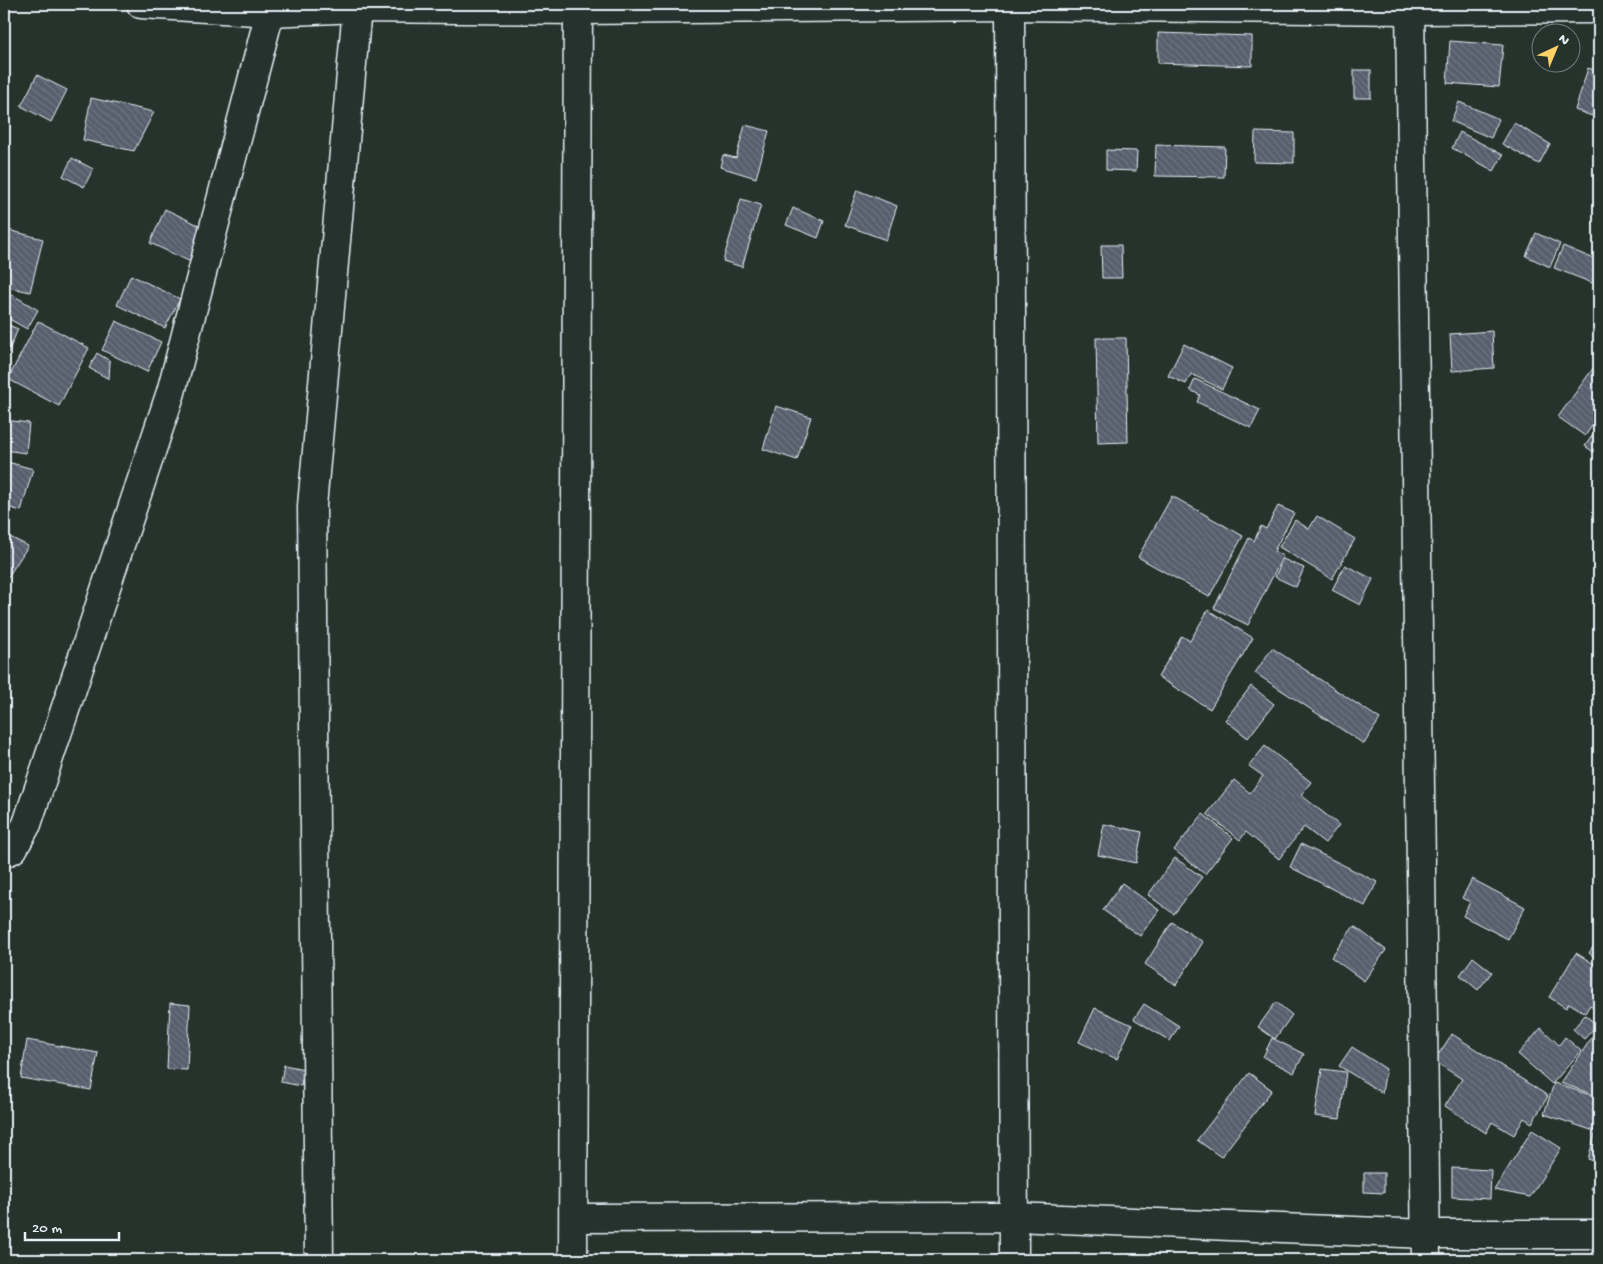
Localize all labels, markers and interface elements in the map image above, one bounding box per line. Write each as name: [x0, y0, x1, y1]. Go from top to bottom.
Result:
north arrow: [1530, 22, 1580, 72]
text: N: [1554, 31, 1572, 50]
scale bar: [25, 1209, 119, 1241]
text: 20 m: [32, 1220, 62, 1238]

